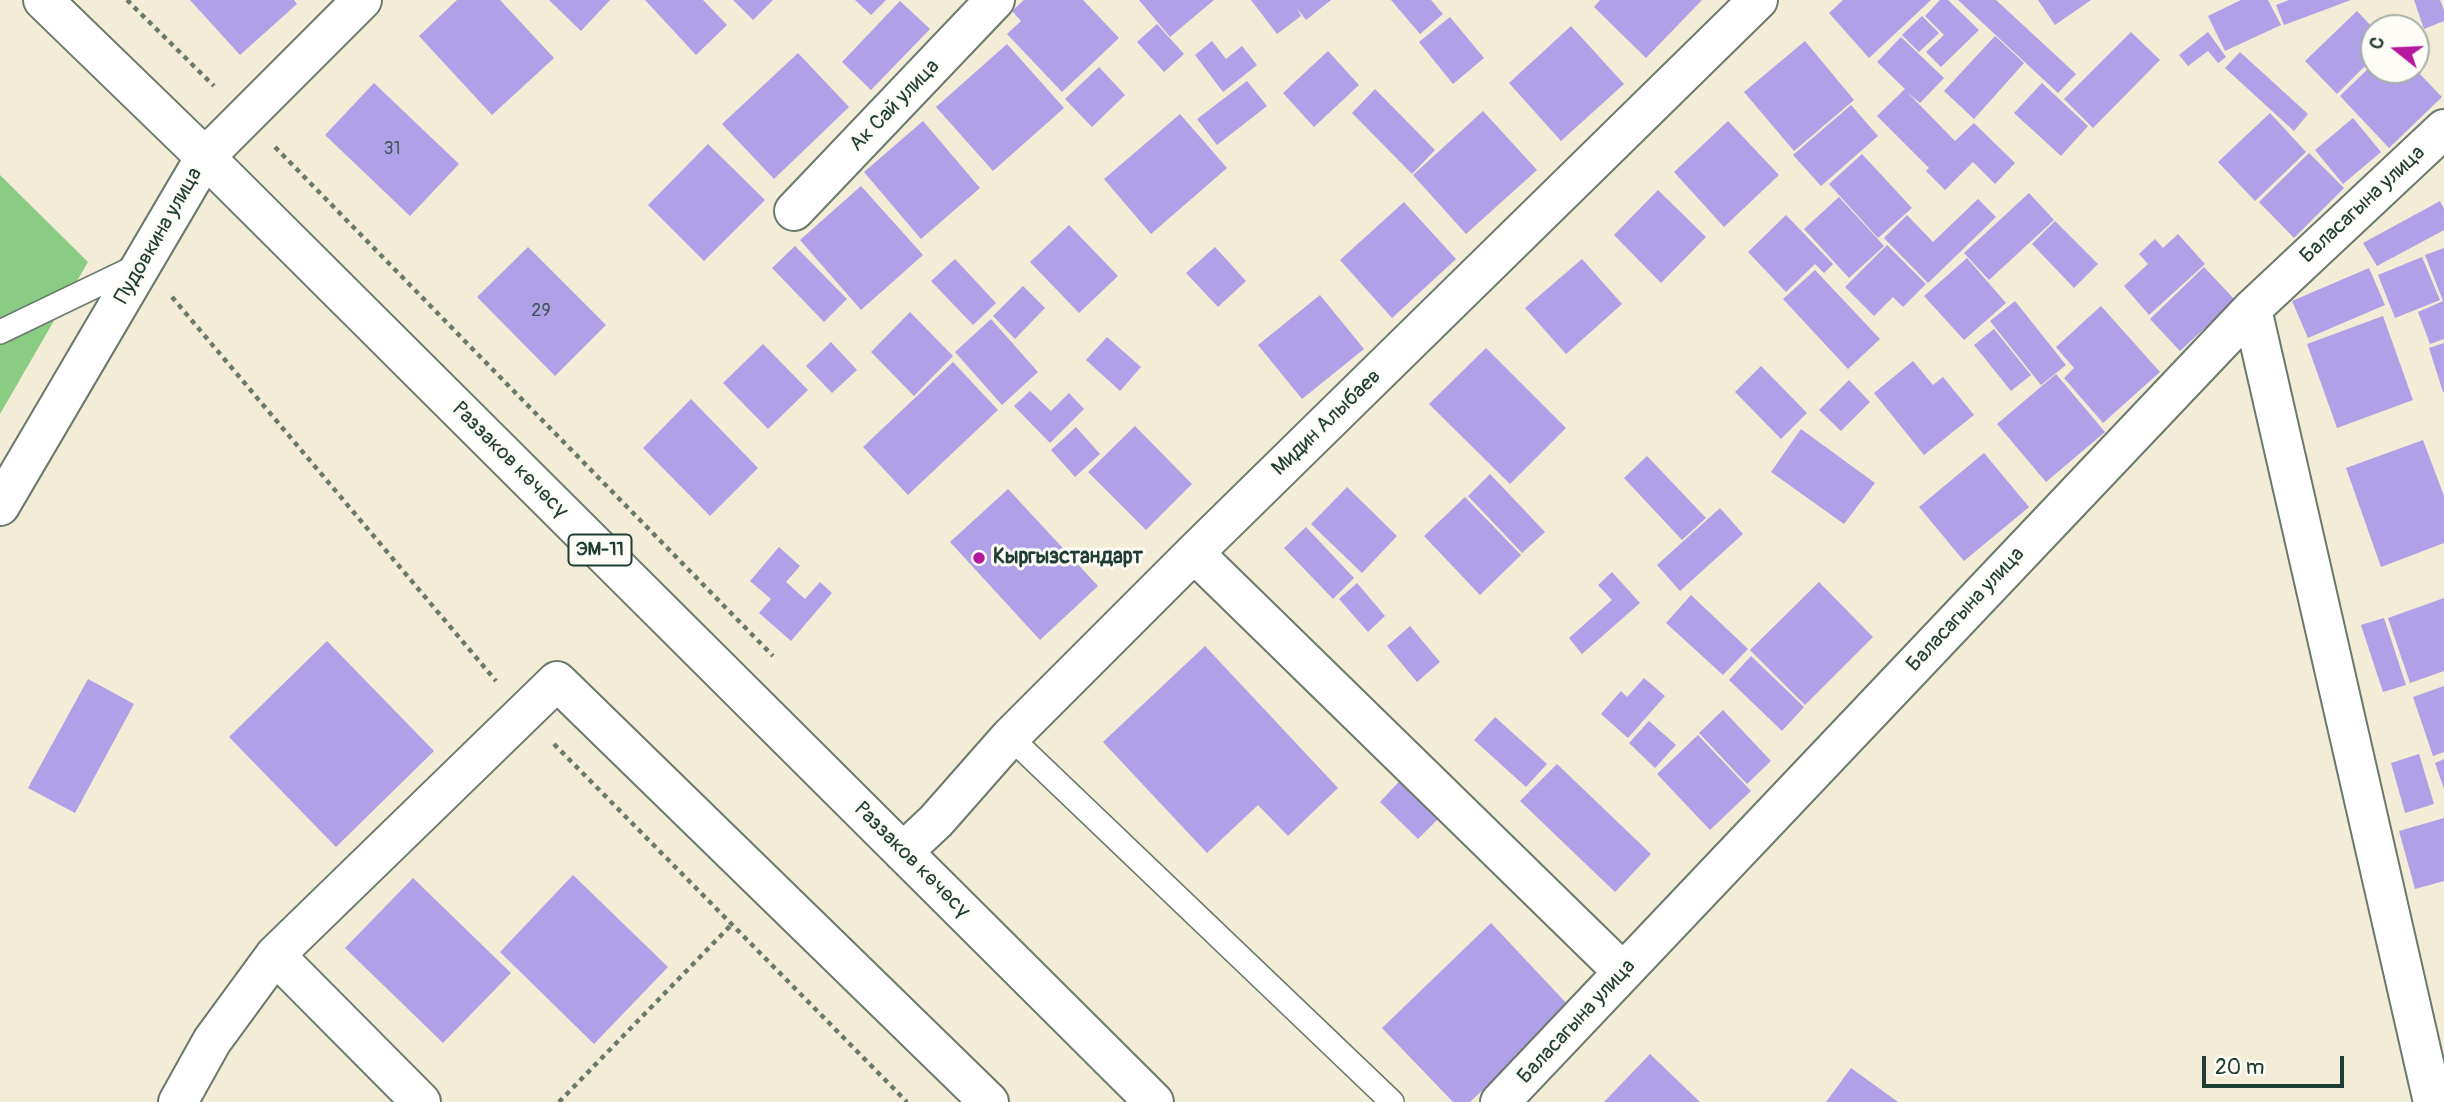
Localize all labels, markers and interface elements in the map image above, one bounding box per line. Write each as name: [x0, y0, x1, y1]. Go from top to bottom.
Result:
north arrow: [2360, 14, 2430, 84]
text: С: [2364, 34, 2390, 52]
street label: Ак Сай улица: [845, 55, 945, 157]
house number: 31: [383, 138, 401, 160]
street label: Баласагына улица: [2295, 141, 2431, 269]
street label: Пудовкина улица: [110, 163, 208, 309]
house number: 29: [531, 300, 551, 322]
street label: Мидин Алыбаев: [1267, 365, 1387, 481]
street label: Раззаков көчөсү: [446, 397, 574, 525]
road number: ЭМ-11: [568, 534, 632, 566]
street label: Баласагына улица: [1902, 542, 2030, 678]
place label: Кыргызстандарт: [993, 545, 1143, 571]
marker: Кыргызстандарт: [971, 550, 987, 566]
street label: Раззаков көчөсү: [848, 797, 976, 925]
street label: Баласагына улица: [1513, 954, 1641, 1090]
scale bar: [2206, 1042, 2348, 1086]
text: 20 m: [2215, 1054, 2264, 1081]

